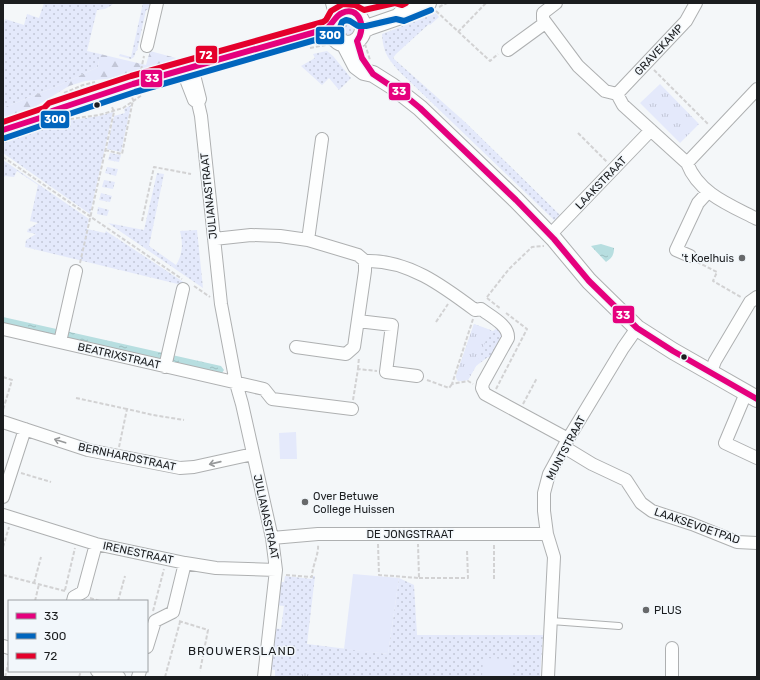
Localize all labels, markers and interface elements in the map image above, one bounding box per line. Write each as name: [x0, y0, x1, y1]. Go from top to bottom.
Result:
street label: GRAVEKAMP: [632, 22, 686, 78]
line badge: 300: [315, 26, 345, 45]
text: 300: [319, 29, 341, 42]
line badge: 72: [195, 45, 218, 64]
text: 72: [199, 49, 213, 62]
line badge: 33: [140, 69, 163, 88]
text: 33: [145, 72, 159, 85]
line badge: 33: [388, 82, 411, 101]
text: 33: [392, 85, 406, 98]
unlabelled marker: [92, 100, 102, 110]
line badge: 300: [40, 110, 70, 129]
text: 300: [44, 113, 66, 126]
street label: JULIANASTRAAT: [198, 152, 220, 240]
street label: LAAKSTRAAT: [573, 154, 630, 212]
place label: 't Koelhuis: [682, 252, 734, 265]
marker: 't Koelhuis: [737, 253, 747, 263]
line badge: 33: [612, 305, 635, 324]
text: 33: [616, 309, 630, 322]
street label: BEATRIXSTRAAT: [76, 340, 162, 372]
unlabelled marker: [679, 352, 689, 362]
street label: MUNTSTRAAT: [544, 413, 589, 482]
one-way arrow: [55, 436, 67, 444]
street label: BERNHARDSTRAAT: [77, 440, 178, 474]
one-way arrow: [208, 460, 221, 467]
street label: JULIANASTRAAT: [251, 473, 282, 561]
place label: Over Betuwe College Huissen: [313, 490, 395, 516]
marker: Over Betuwe College Huissen: [300, 497, 310, 507]
street label: LAAKSEVOETPAD: [652, 505, 742, 547]
street label: DE JONGSTRAAT: [366, 528, 454, 541]
street label: IRENESTRAAT: [102, 539, 175, 567]
legend: [8, 600, 148, 672]
place label: PLUS: [654, 604, 682, 617]
marker: PLUS: [641, 605, 651, 615]
text: 33: [44, 609, 58, 623]
text: 300: [44, 629, 66, 643]
district label: BROUWERSLAND: [188, 644, 296, 658]
text: 72: [44, 649, 57, 663]

